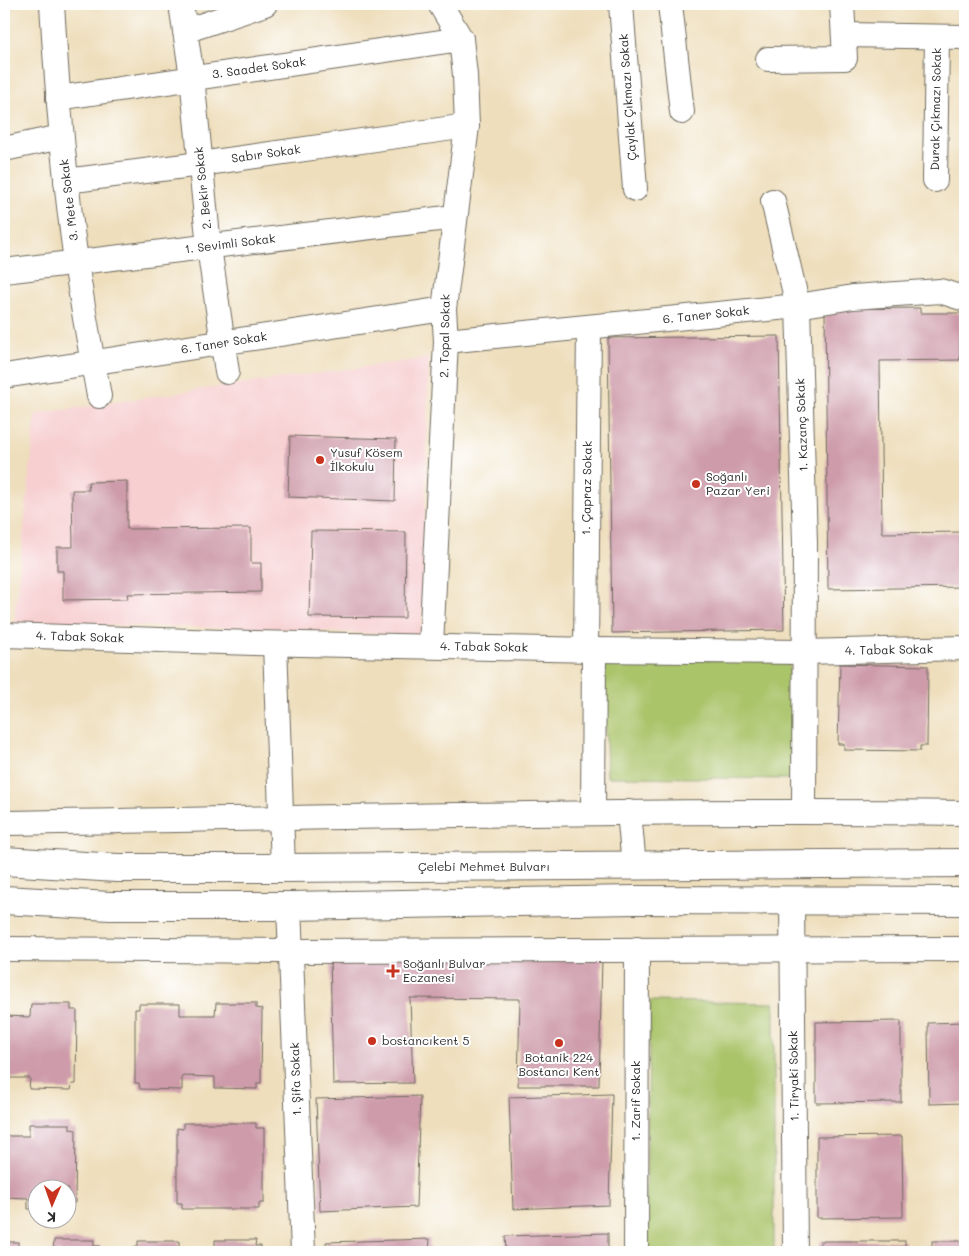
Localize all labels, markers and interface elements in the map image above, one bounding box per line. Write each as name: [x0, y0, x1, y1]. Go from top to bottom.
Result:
street label: Çaylak Çıkmazı Sokak: [615, 33, 639, 161]
street label: Durak Çıkmazı Sokak: [926, 48, 944, 170]
street label: 3. Saadet Sokak: [211, 53, 307, 82]
street label: Sabır Sokak: [230, 140, 301, 166]
street label: 2. Bekir Sokak: [190, 146, 214, 230]
street label: 3. Mete Sokak: [55, 158, 81, 242]
street label: 1. Sevimli Sokak: [184, 230, 276, 257]
street label: 2. Topal Sokak: [435, 294, 453, 378]
street label: 6. Taner Sokak: [662, 302, 750, 327]
street label: 6. Taner Sokak: [180, 327, 268, 357]
street label: 1. Kazanç Sokak: [791, 378, 811, 472]
street label: 1. Çapraz Sokak: [577, 441, 595, 535]
place label: Yusuf Kösem İlkokulu: [330, 444, 403, 474]
marker: Yusuf Kösem İlkokulu: [314, 454, 326, 466]
place label: Soğanlı Pazar Yeri: [706, 468, 770, 498]
marker: Soğanlı Pazar Yeri: [690, 478, 702, 490]
street label: 4. Tabak Sokak: [36, 626, 124, 646]
street label: 4. Tabak Sokak: [440, 637, 528, 655]
street label: 4. Tabak Sokak: [845, 640, 933, 658]
street label: Çelebi Mehmet Bulvarı: [418, 858, 550, 874]
place label: Soğanlı Bulvar Eczanesi: [403, 955, 485, 985]
marker: Soğanlı Bulvar Eczanesi: [387, 965, 399, 977]
street label: 1. Tiryaki Sokak: [784, 1030, 802, 1122]
place label: bostancıkent 5: [382, 1032, 469, 1048]
marker: bostancıkent 5: [366, 1035, 378, 1047]
marker: Botanik 224 Bostancı Kent: [553, 1037, 565, 1049]
street label: 1. Şifa Sokak: [286, 1042, 304, 1116]
place label: Botanik 224 Bostancı Kent: [518, 1049, 600, 1079]
street label: 1. Zarif Sokak: [627, 1061, 643, 1141]
north arrow: [28, 1178, 78, 1228]
text: K: [47, 1208, 56, 1227]

